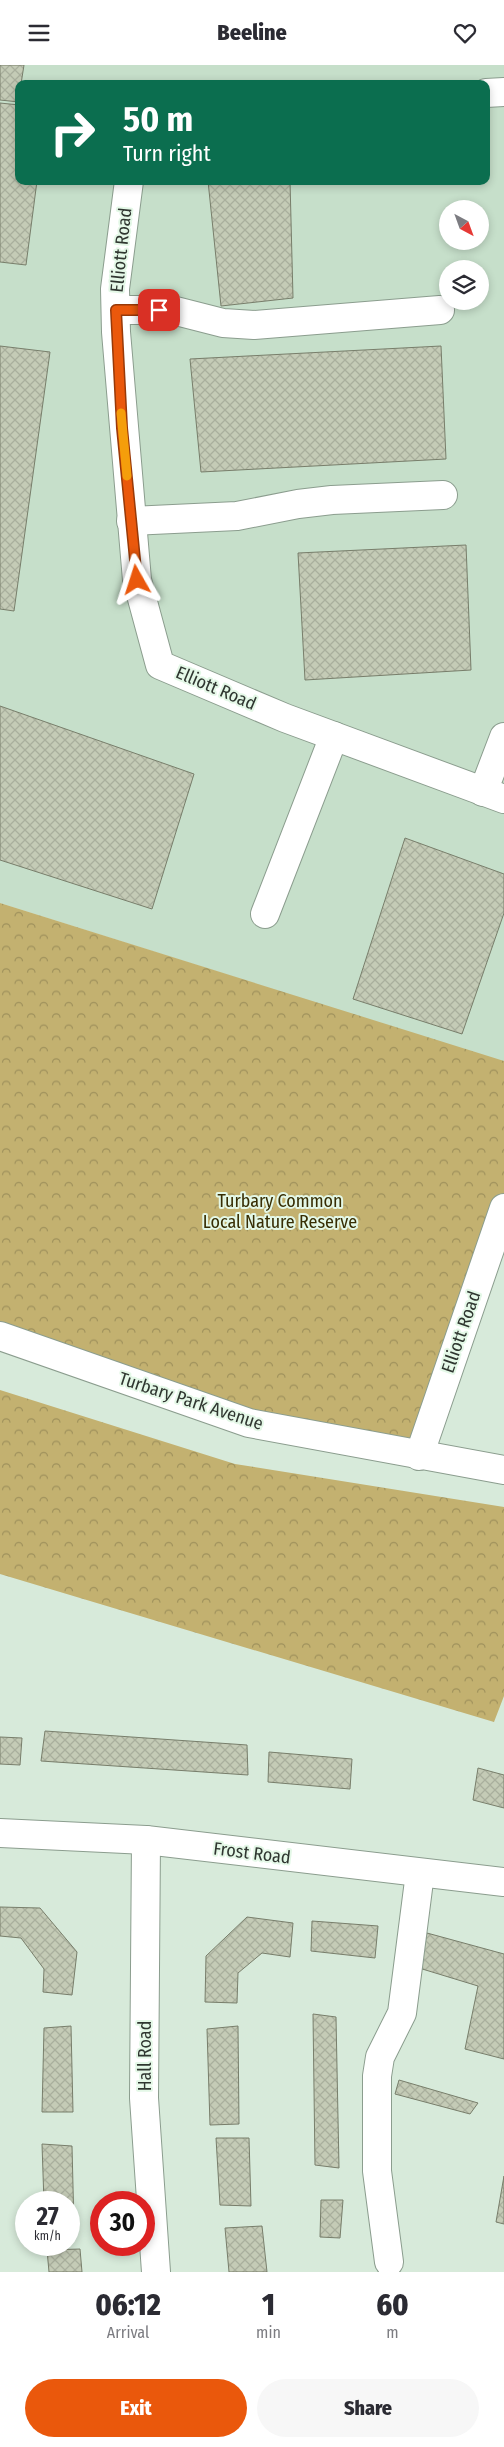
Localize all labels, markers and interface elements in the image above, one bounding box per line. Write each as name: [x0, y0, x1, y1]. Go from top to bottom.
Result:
icon: menu: [25, 19, 53, 47]
text: Beeline: [217, 19, 287, 46]
icon: heart: [451, 19, 479, 47]
text: 50 m: [123, 98, 193, 140]
icon: right: [40, 100, 105, 165]
text: Turn right: [123, 140, 211, 167]
north arrow: [439, 200, 489, 250]
map controls: [439, 200, 489, 310]
street label: Elliott Road: [106, 207, 136, 293]
button: layers: [439, 260, 489, 310]
pin: [138, 289, 180, 331]
icon: arrive: [145, 296, 173, 324]
position arrow: [110, 553, 162, 605]
street label: Elliott Road: [173, 661, 259, 715]
park label: Turbary Common Local Nature Reserve: [203, 1190, 357, 1233]
street label: Elliott Road: [437, 1288, 485, 1376]
street label: Turbary Park Avenue: [116, 1367, 266, 1435]
street label: Frost Road: [212, 1837, 292, 1869]
street label: Hall Road: [134, 2021, 156, 2091]
speed limit sign: 30: [90, 2191, 155, 2256]
text: 27: [36, 2202, 59, 2232]
text: km/h: [34, 2229, 61, 2243]
text: 06:12: [95, 2287, 161, 2323]
text: 1: [262, 2287, 275, 2323]
text: 60: [376, 2287, 409, 2323]
text: Arrival: [107, 2323, 149, 2342]
text: min: [256, 2323, 281, 2342]
text: m: [386, 2323, 399, 2342]
button: Exit: [25, 2379, 247, 2437]
button: Share: [257, 2379, 479, 2437]

